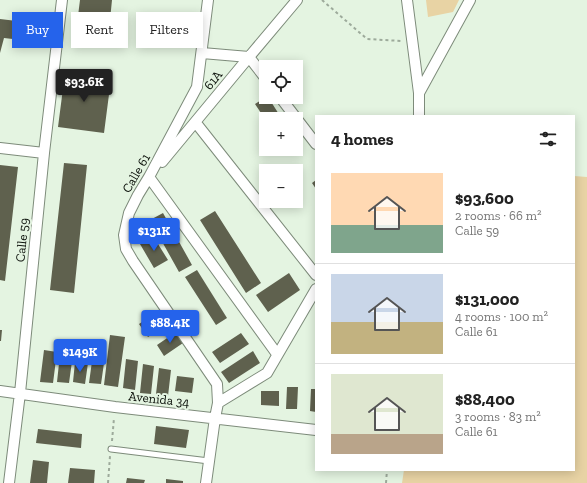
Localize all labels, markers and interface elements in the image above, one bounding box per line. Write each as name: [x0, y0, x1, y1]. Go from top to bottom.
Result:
chip: Buy: [12, 12, 63, 48]
chip: Rent: [71, 12, 128, 48]
chip: Filters: [136, 12, 203, 48]
map controls: [259, 60, 303, 208]
button: locate: [259, 60, 303, 104]
street label: 61A: [201, 67, 226, 93]
pin: $93.6K: [51, 69, 117, 103]
text: $93.6K: [65, 74, 103, 89]
button: +: [259, 112, 303, 156]
icon: filters: [537, 128, 559, 150]
text: 4 homes: [331, 129, 394, 149]
street label: Calle 61: [119, 151, 153, 195]
button: −: [259, 164, 303, 208]
text: $93,600: [455, 188, 514, 208]
icon: home: [363, 189, 411, 237]
text: 2 rooms · 66 m²: [455, 208, 542, 223]
street label: Calle 59: [12, 217, 32, 263]
pin: $131K: [126, 218, 182, 252]
text: $131K: [138, 223, 170, 238]
text: Calle 59: [455, 223, 499, 238]
text: $131,000: [455, 289, 519, 309]
icon: home: [363, 290, 411, 338]
text: 4 rooms · 100 m²: [455, 309, 548, 324]
pin: $88.4K: [137, 310, 203, 344]
text: $88.4K: [150, 315, 190, 330]
text: Calle 61: [455, 324, 498, 339]
pin: $149K: [52, 339, 108, 373]
text: $149K: [63, 344, 97, 359]
street label: Avenida 34: [128, 388, 190, 410]
text: $88,400: [455, 389, 515, 409]
icon: home: [363, 390, 411, 438]
text: 3 rooms · 83 m²: [455, 409, 541, 424]
text: Calle 61: [455, 424, 498, 439]

